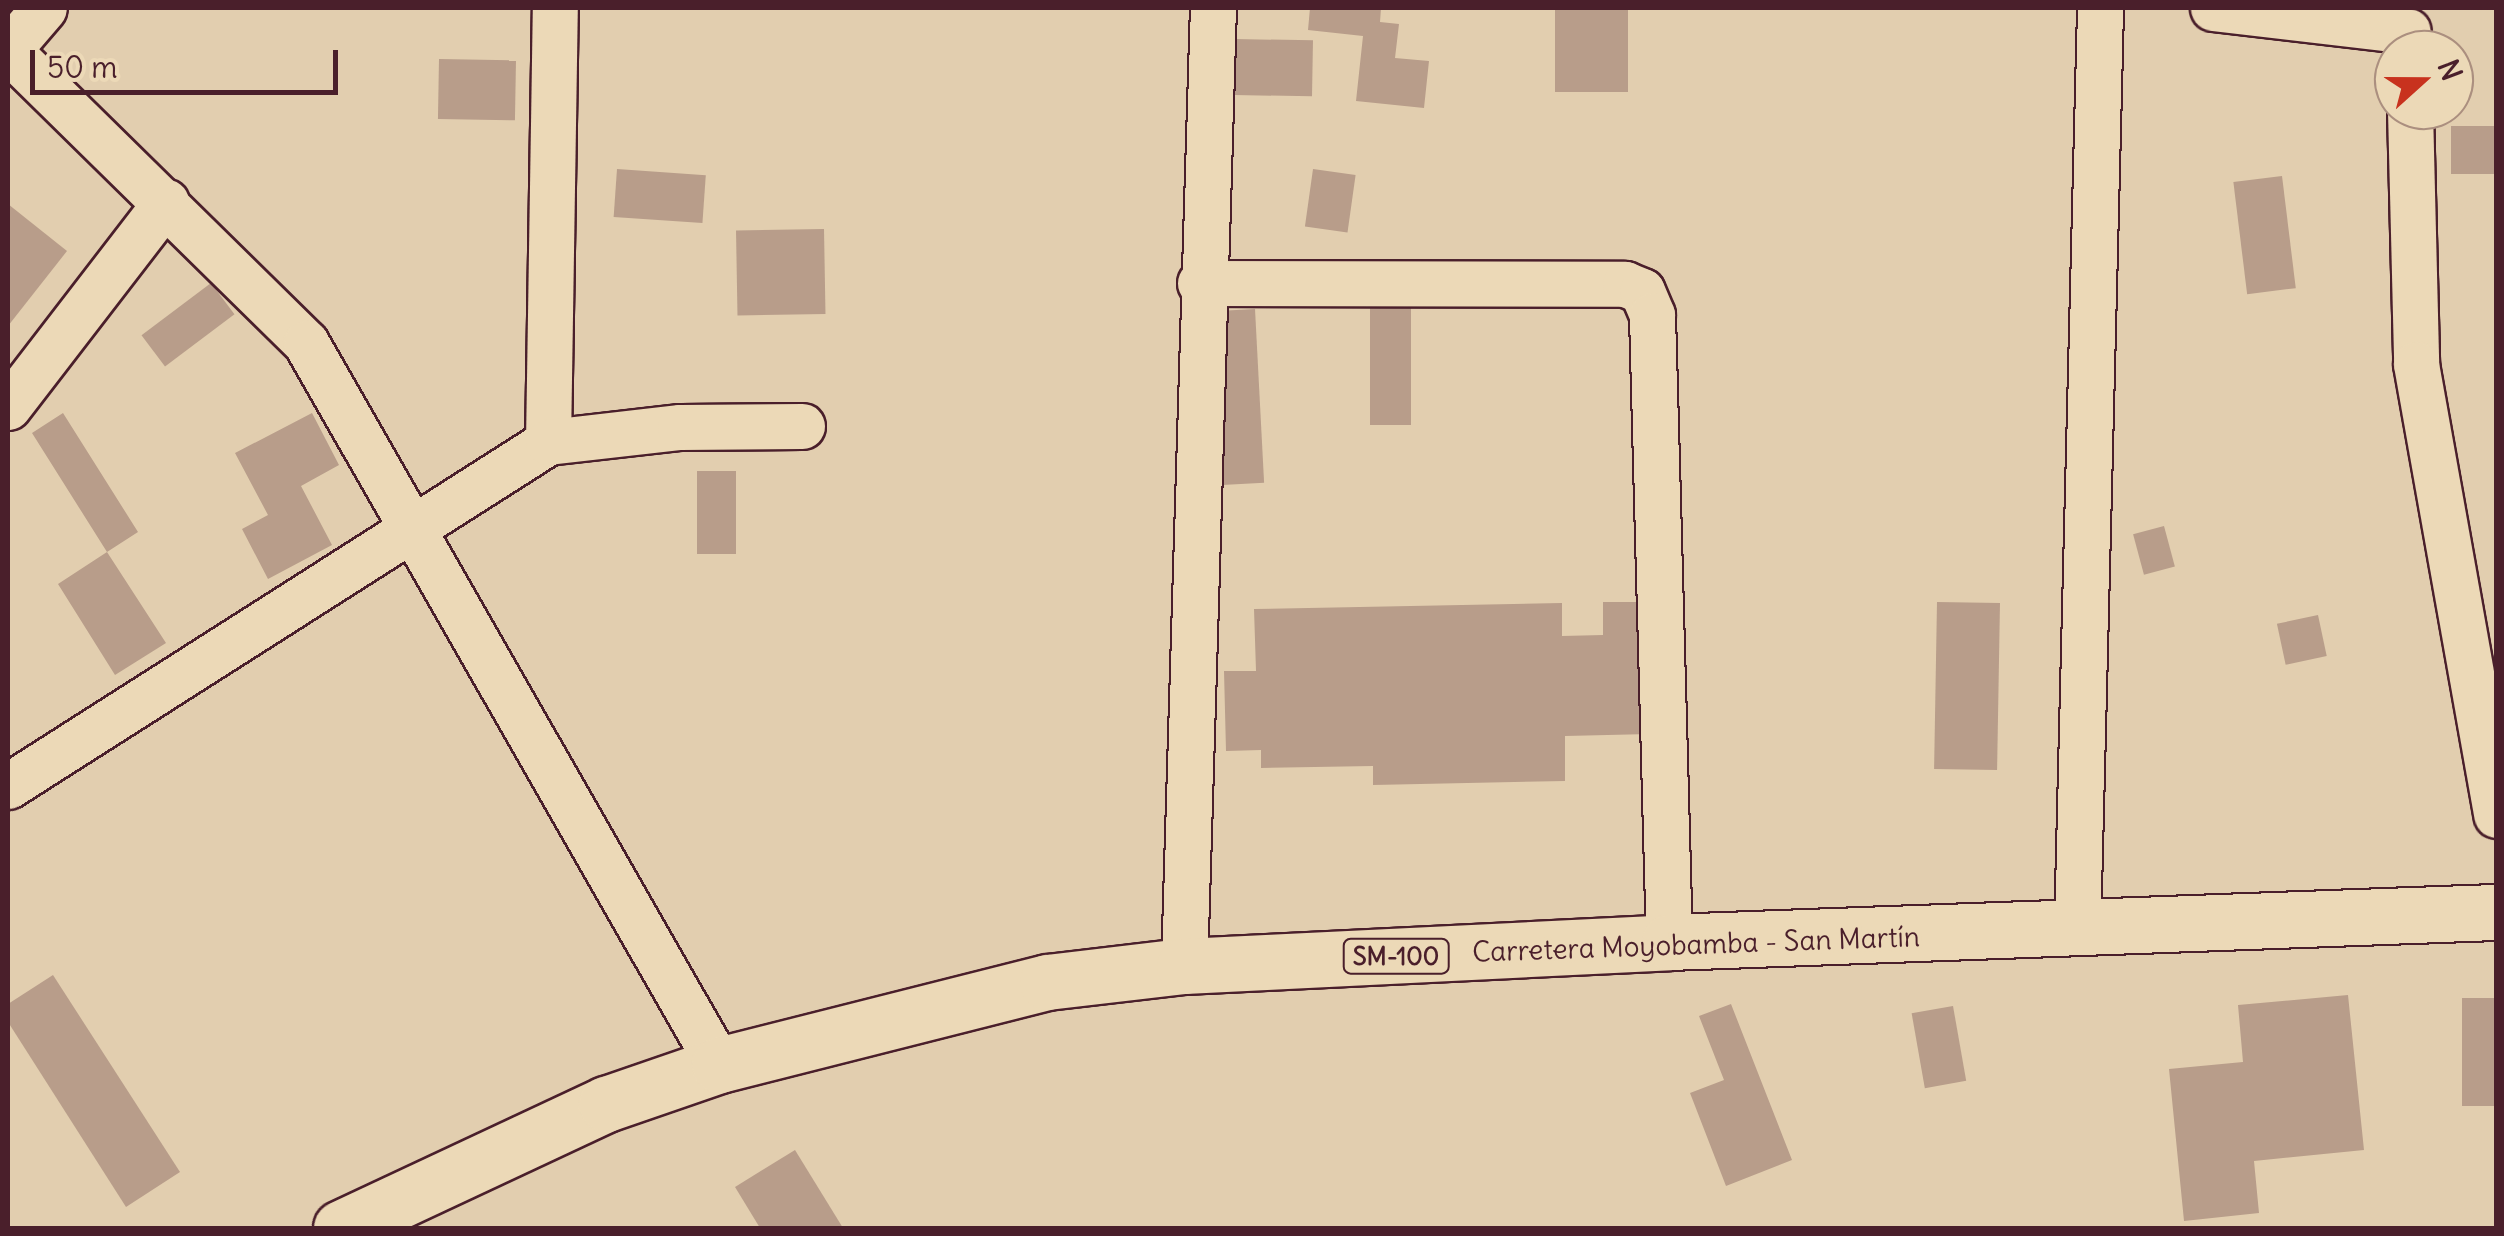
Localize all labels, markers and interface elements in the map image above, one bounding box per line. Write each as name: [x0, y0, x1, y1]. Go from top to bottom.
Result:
scale bar: [35, 30, 342, 92]
north arrow: [2374, 30, 2474, 130]
text: 50 m: [47, 48, 117, 86]
text: N: [2430, 54, 2470, 85]
street label: Carretera Moyobamba - San Martín: [1471, 919, 1921, 969]
road number: SM-100: [1341, 936, 1451, 976]

